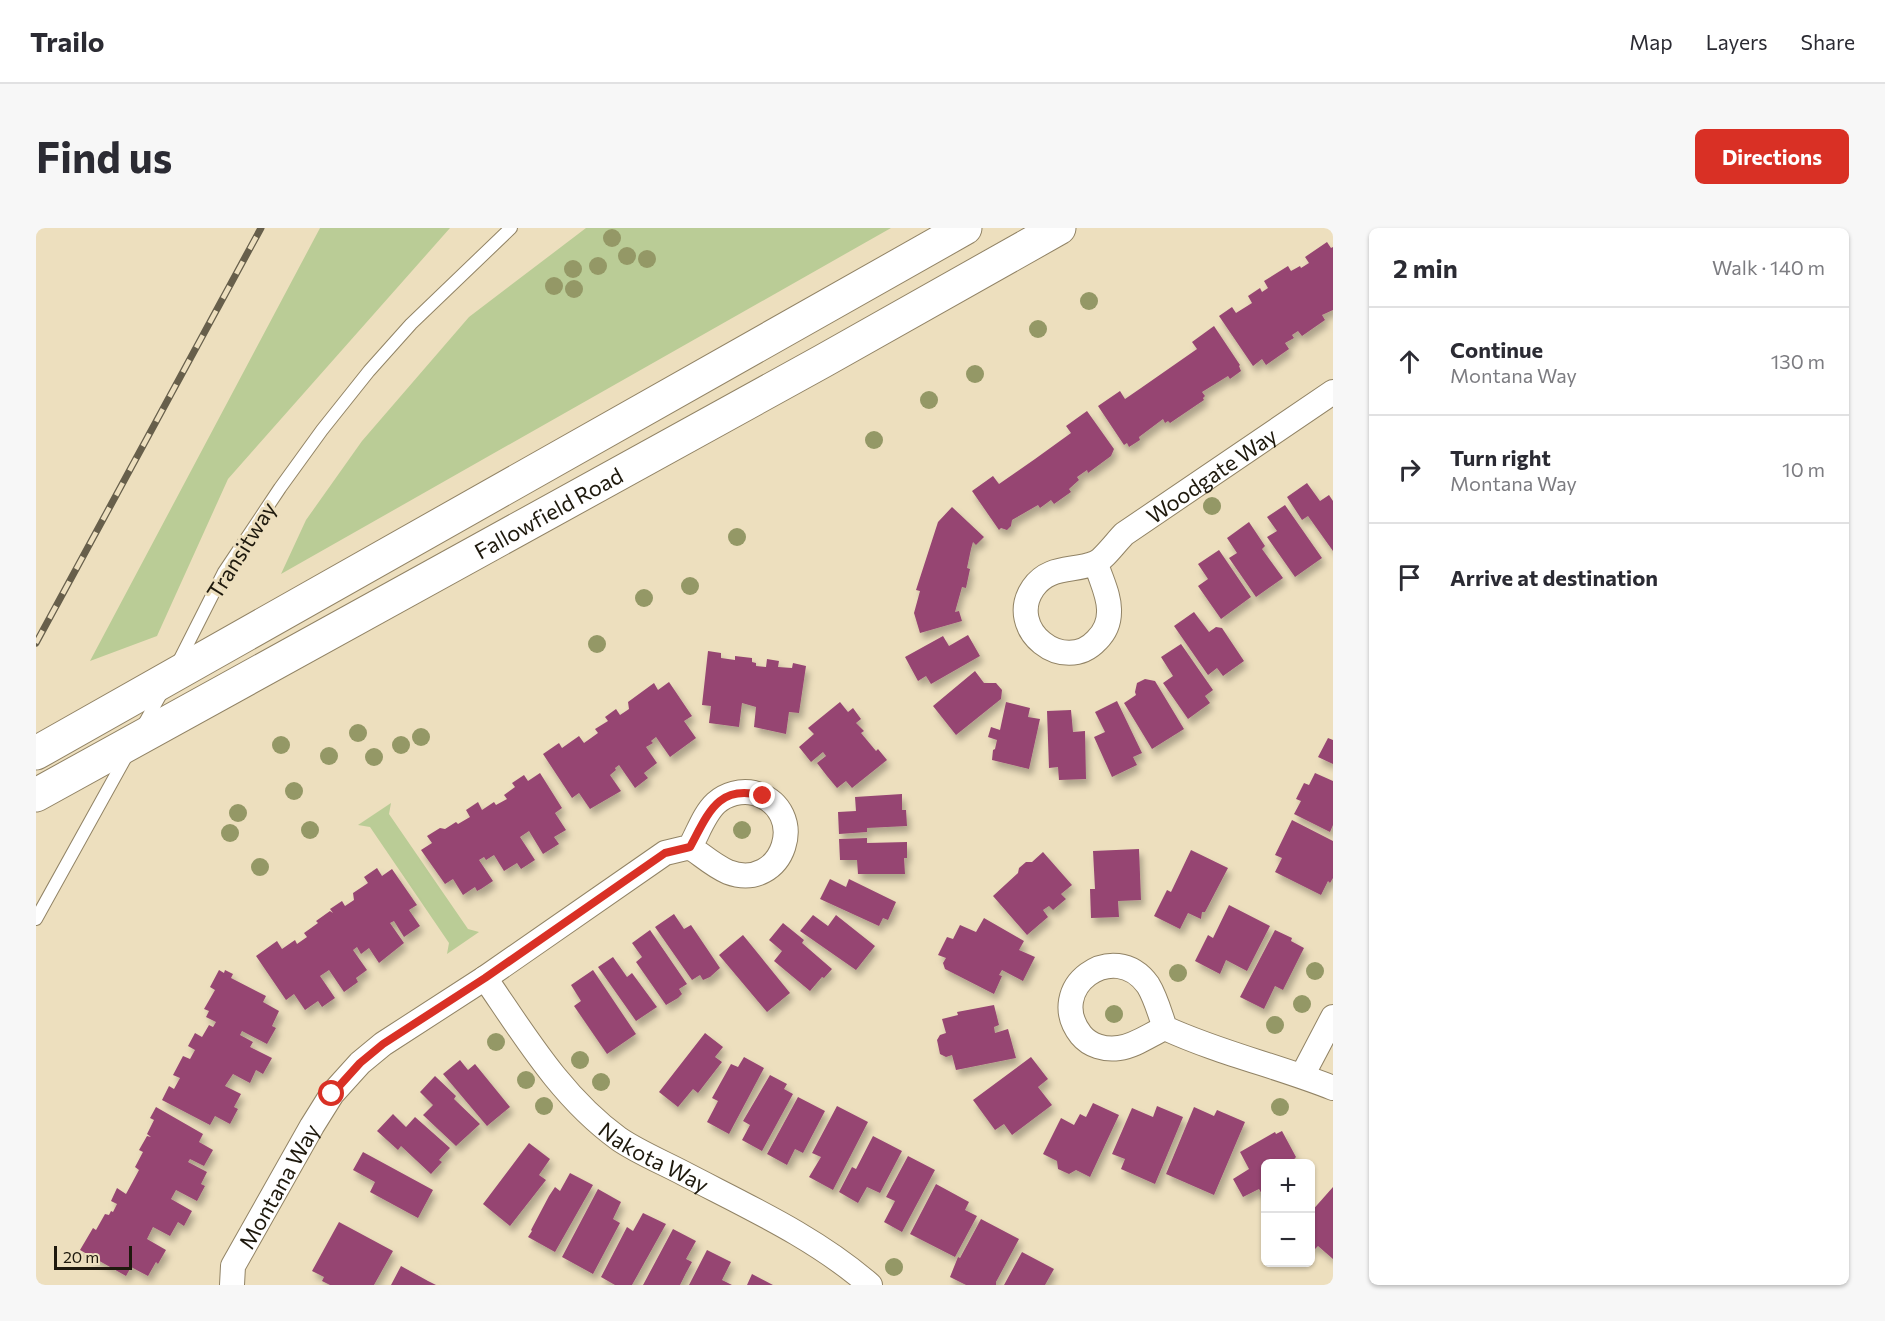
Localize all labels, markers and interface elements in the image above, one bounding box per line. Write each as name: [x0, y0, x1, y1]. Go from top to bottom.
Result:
text: Trailo: [30, 24, 105, 58]
text: Map: [1629, 29, 1673, 54]
text: Layers: [1706, 29, 1768, 54]
text: Share: [1801, 29, 1855, 54]
button: Directions: [1695, 129, 1849, 184]
text: Find us: [36, 130, 172, 182]
text: 2 min: [1393, 252, 1458, 283]
text: Walk · 140 m: [1712, 255, 1825, 279]
text: Continue: [1450, 336, 1543, 363]
icon: ahead: [1393, 345, 1426, 378]
text: 130 m: [1771, 349, 1825, 373]
text: Montana Way: [1450, 363, 1577, 387]
street label: Woodgate Way: [1141, 421, 1282, 529]
text: Turn right: [1450, 444, 1551, 471]
icon: right: [1393, 453, 1426, 486]
text: 10 m: [1782, 457, 1825, 481]
street label: Fallowfield Road: [469, 461, 627, 564]
text: Montana Way: [1450, 471, 1577, 495]
street label: Transitway: [200, 496, 282, 604]
icon: arrive: [1393, 561, 1426, 594]
text: Arrive at destination: [1450, 564, 1658, 591]
route end: [749, 782, 775, 808]
route start: [318, 1080, 344, 1106]
street label: Nakota Way: [594, 1115, 714, 1198]
street label: Montana Way: [232, 1118, 324, 1253]
map controls: [1261, 1159, 1315, 1267]
button: +: [1261, 1159, 1315, 1213]
button: −: [1261, 1213, 1315, 1267]
scale bar: [54, 1243, 132, 1270]
text: 20 m: [63, 1247, 99, 1266]

